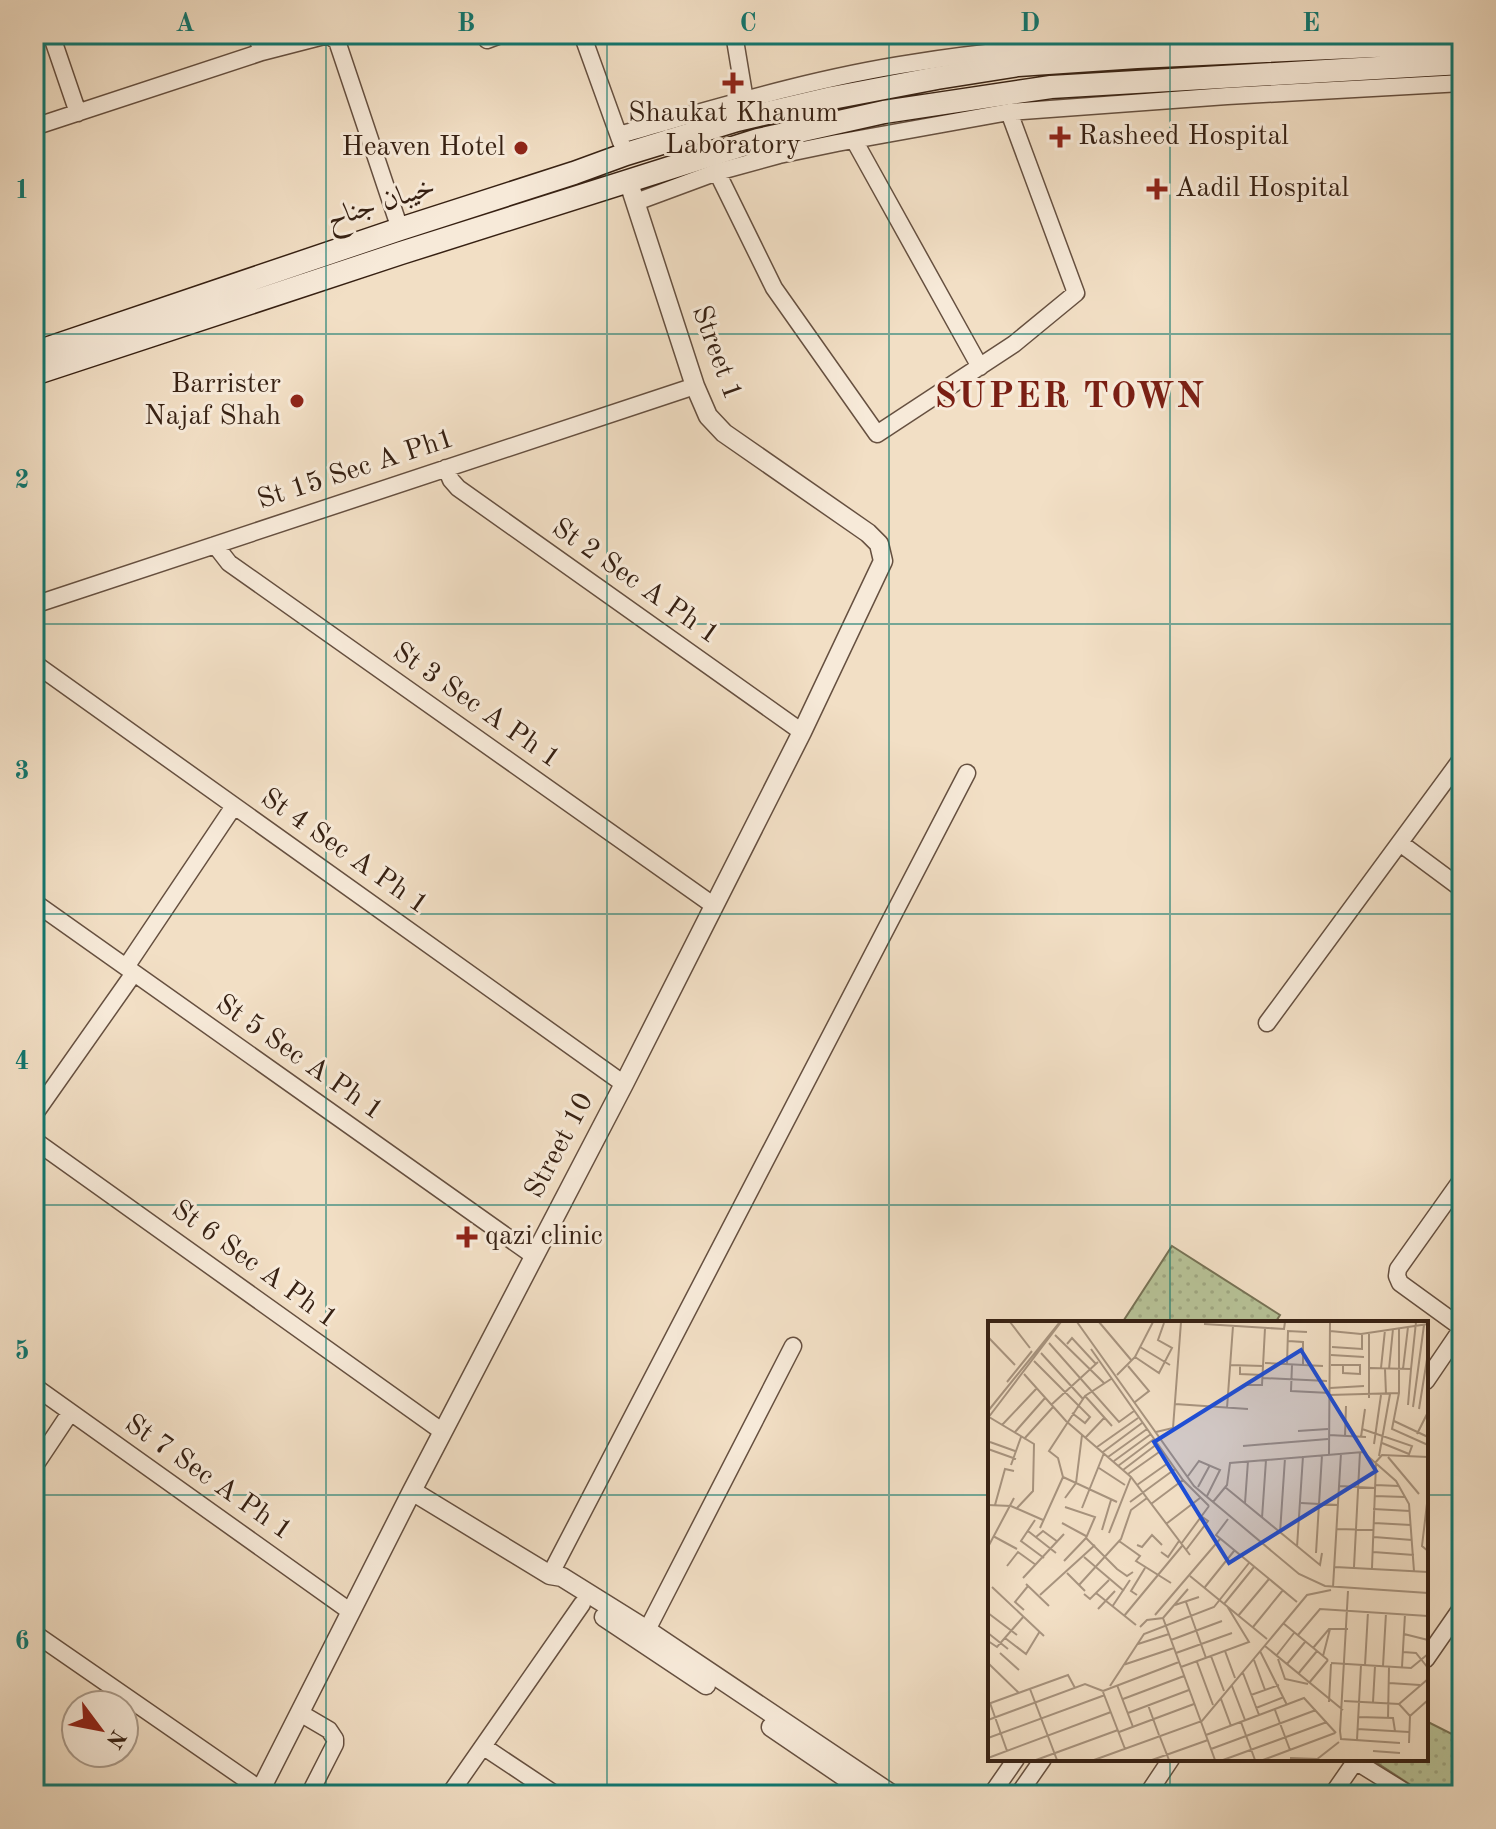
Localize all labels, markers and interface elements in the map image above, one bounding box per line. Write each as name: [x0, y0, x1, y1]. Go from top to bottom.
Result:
text: A: [175, 11, 195, 37]
text: B: [457, 11, 475, 37]
text: C: [739, 11, 757, 37]
text: D: [1020, 11, 1040, 37]
text: E: [1302, 11, 1320, 37]
marker: Shaukat Khanum Laboratory: [722, 72, 744, 94]
place label: Shaukat Khanum Laboratory: [628, 100, 838, 160]
place label: Rasheed Hospital: [1078, 123, 1289, 151]
marker: Rasheed Hospital: [1049, 126, 1071, 148]
place label: Heaven Hotel: [342, 134, 505, 162]
marker: Heaven Hotel: [512, 139, 530, 157]
street label: خیبان جناح: [323, 173, 442, 243]
place label: Aadil Hospital: [1175, 175, 1349, 203]
text: 1: [14, 178, 30, 204]
marker: Aadil Hospital: [1146, 178, 1168, 200]
street label: Street 1: [686, 302, 746, 404]
place label: Barrister Najaf Shah: [144, 371, 281, 431]
district label: SUPER TOWN: [934, 380, 1206, 416]
marker: Barrister Najaf Shah: [288, 392, 306, 410]
street label: St 15 Sec A Ph1: [254, 425, 458, 515]
text: 2: [14, 468, 30, 494]
street label: St 2 Sec A Ph 1: [546, 514, 724, 650]
street label: St 3 Sec A Ph 1: [387, 638, 565, 774]
text: 3: [14, 759, 30, 785]
street label: St 4 Sec A Ph 1: [255, 784, 433, 920]
street label: St 5 Sec A Ph 1: [210, 990, 388, 1126]
text: 4: [14, 1049, 30, 1075]
street label: Street 10: [521, 1089, 599, 1203]
street label: St 6 Sec A Ph 1: [166, 1196, 342, 1334]
place label: qazi clinic: [485, 1223, 603, 1251]
marker: qazi clinic: [456, 1226, 478, 1248]
inset map: [988, 1321, 1428, 1761]
text: 5: [14, 1339, 30, 1365]
street label: St 7 Sec A Ph 1: [119, 1410, 297, 1546]
text: 6: [14, 1629, 30, 1655]
north arrow: [60, 1689, 140, 1769]
text: N: [101, 1726, 129, 1752]

